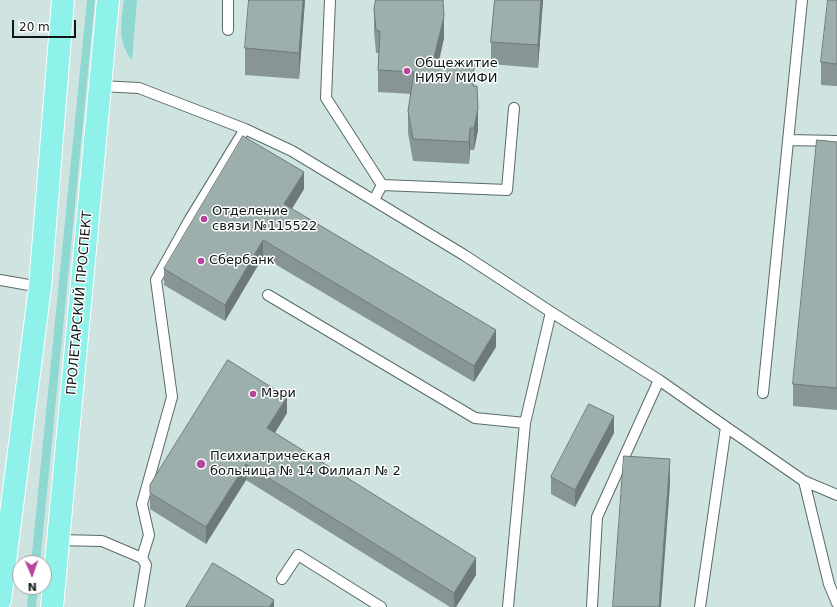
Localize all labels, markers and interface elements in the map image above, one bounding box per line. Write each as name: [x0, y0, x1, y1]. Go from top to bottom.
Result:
scale bar: [14, 12, 78, 38]
text: 20 m: [19, 20, 50, 34]
place label: Общежитие НИЯУ МИФИ: [415, 56, 498, 87]
marker: Общежитие НИЯУ МИФИ: [402, 66, 412, 76]
place label: Отделение связи №115522: [212, 204, 317, 235]
street label: ПРОЛЕТАРСКИЙ ПРОСПЕКТ: [64, 210, 96, 396]
marker: Отделение связи №115522: [199, 214, 209, 224]
place label: Сбербанк: [209, 253, 275, 269]
marker: Сбербанк: [196, 256, 206, 266]
place label: Мэри: [261, 386, 296, 402]
marker: Мэри: [248, 389, 258, 399]
place label: Психиатрическая больница № 14 Филиал № 2: [210, 449, 401, 480]
marker: Психиатрическая больница № 14 Филиал № 2: [195, 458, 207, 470]
north arrow: [12, 555, 52, 595]
text: N: [28, 580, 37, 593]

